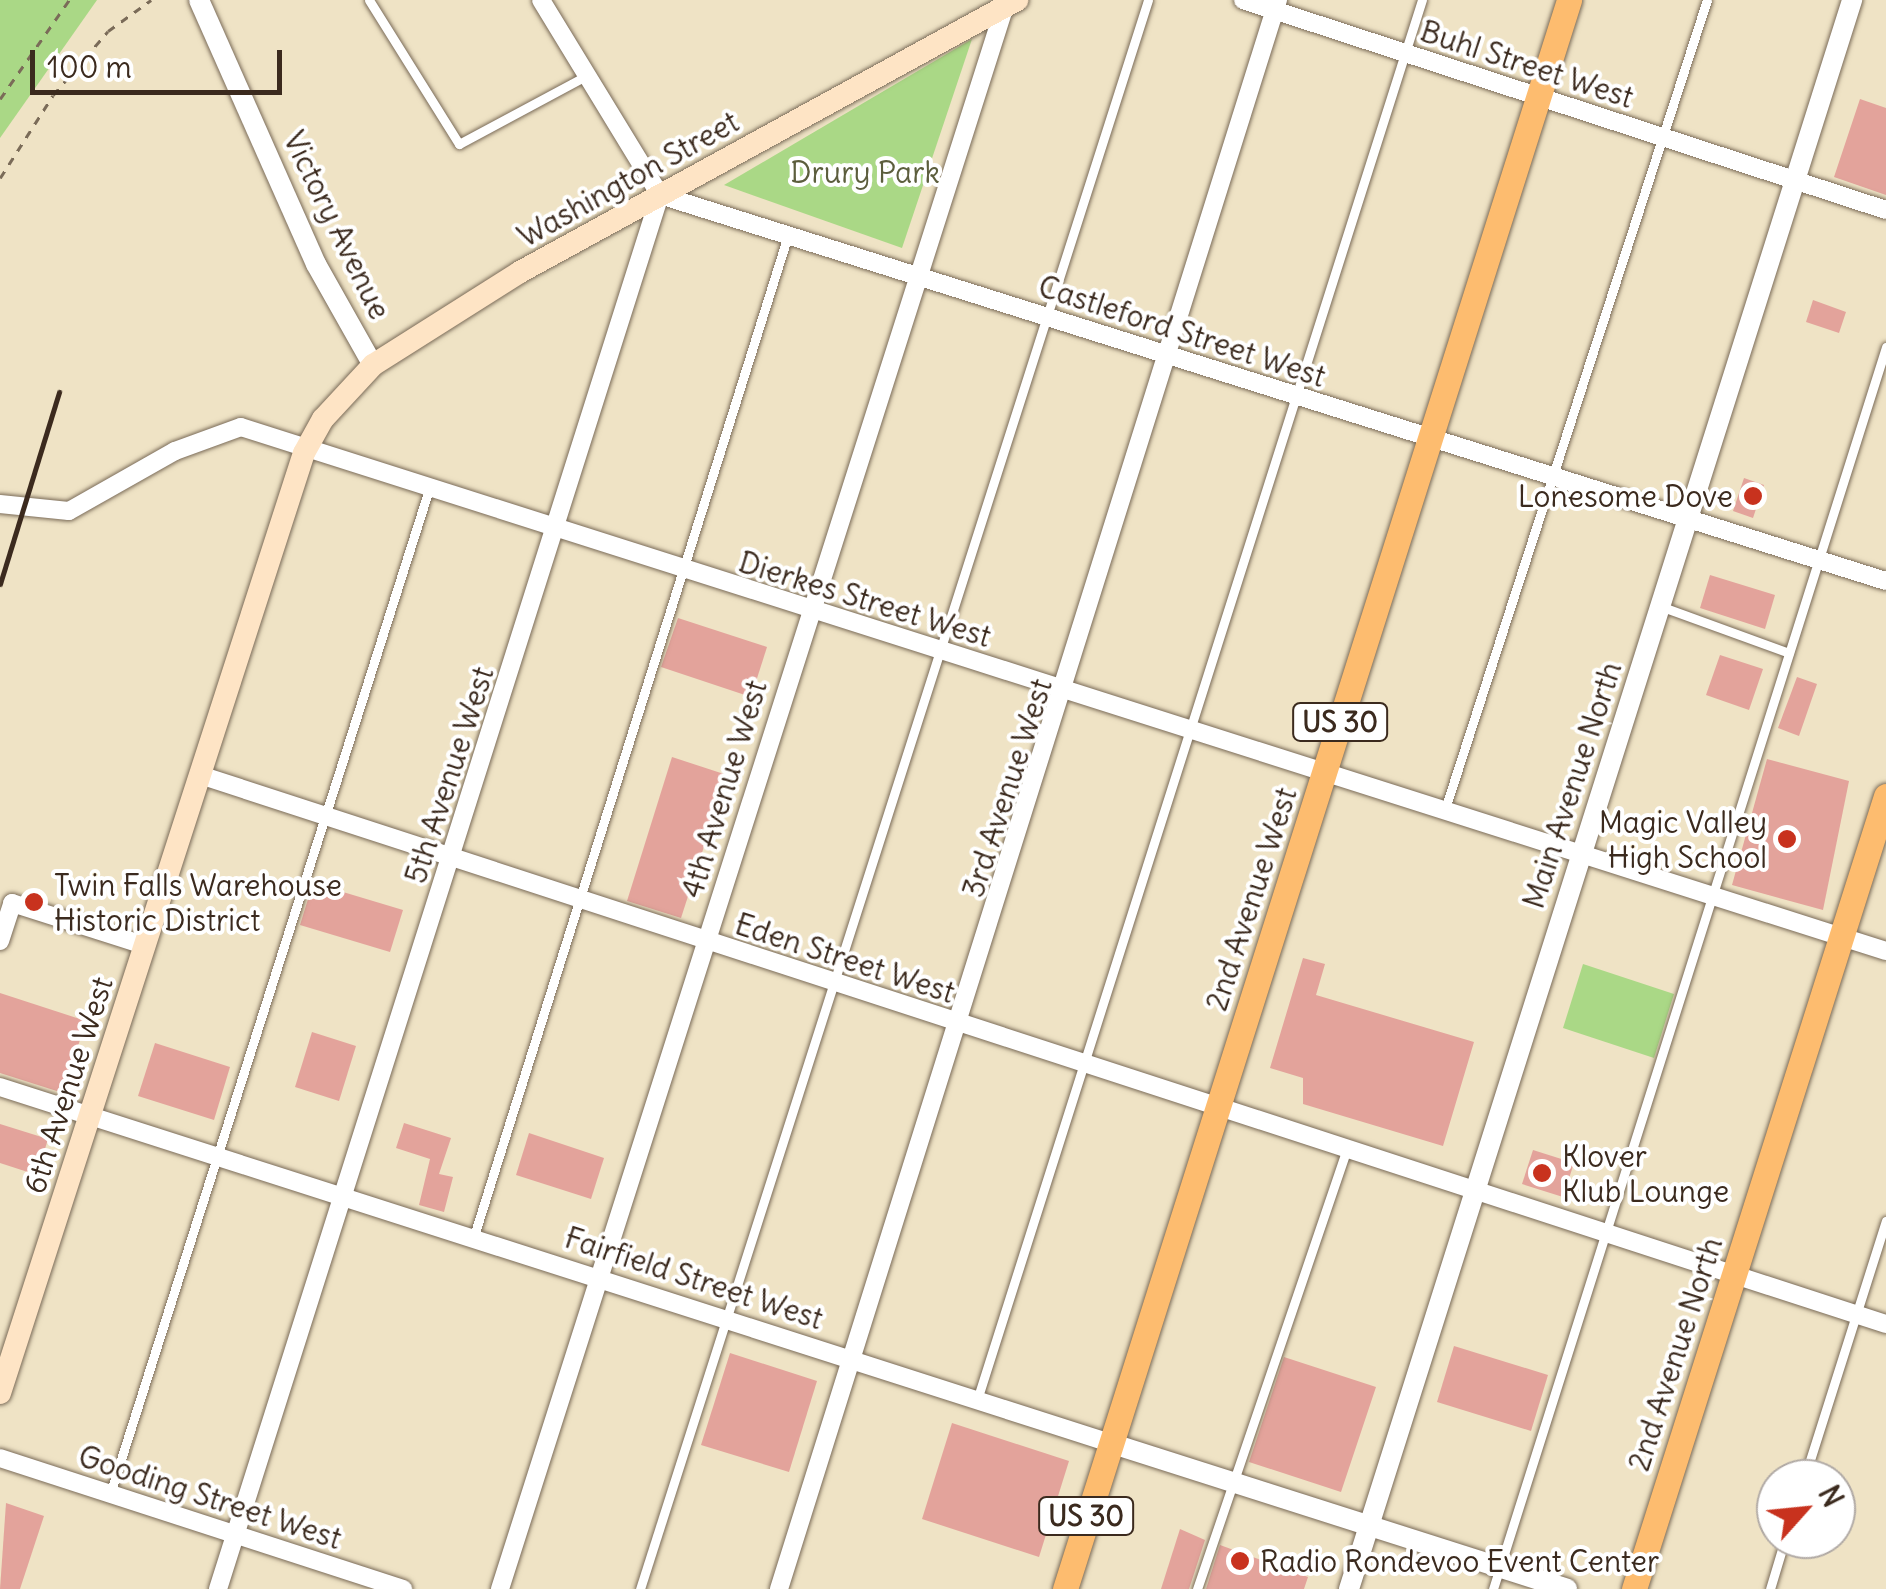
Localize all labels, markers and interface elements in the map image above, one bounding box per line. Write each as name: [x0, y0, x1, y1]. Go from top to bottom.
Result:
street label: Buhl Street West: [1416, 13, 1638, 115]
scale bar: [35, 30, 288, 92]
text: 100 m: [47, 48, 132, 86]
street label: Washington Street: [511, 103, 745, 255]
street label: Victory Avenue: [276, 125, 398, 325]
park label: Drury Park: [790, 154, 940, 190]
street label: Castleford Street West: [1034, 268, 1330, 394]
place label: Lonesome Dove: [1518, 478, 1733, 514]
marker: Lonesome Dove: [1742, 485, 1764, 507]
street label: Dierkes Street West: [735, 544, 995, 654]
street label: Main Avenue North: [1515, 657, 1629, 913]
street label: 5th Avenue West: [397, 662, 501, 888]
street label: 3rd Avenue West: [955, 674, 1059, 902]
street label: 4th Avenue West: [674, 676, 774, 902]
road number: US 30: [1290, 699, 1390, 745]
street label: 2nd Avenue West: [1198, 783, 1304, 1015]
place label: Magic Valley High School: [1599, 804, 1767, 874]
marker: Magic Valley High School: [1776, 828, 1798, 850]
place label: Twin Falls Warehouse Historic District: [54, 867, 342, 938]
marker: Twin Falls Warehouse Historic District: [23, 891, 45, 913]
street label: Eden Street West: [731, 906, 959, 1010]
street label: 6th Avenue West: [16, 972, 120, 1198]
place label: Klover Klub Lounge: [1562, 1138, 1729, 1208]
marker: Klover Klub Lounge: [1531, 1162, 1553, 1184]
street label: Fairfield Street West: [560, 1219, 828, 1337]
street label: 2nd Avenue North: [1620, 1233, 1730, 1475]
street label: Gooding Street West: [74, 1438, 346, 1556]
north arrow: [1756, 1459, 1856, 1559]
text: N: [1811, 1479, 1851, 1513]
road number: US 30: [1036, 1493, 1136, 1539]
place label: Radio Rondevoo Event Center: [1260, 1543, 1659, 1579]
marker: Radio Rondevoo Event Center: [1229, 1550, 1251, 1572]

